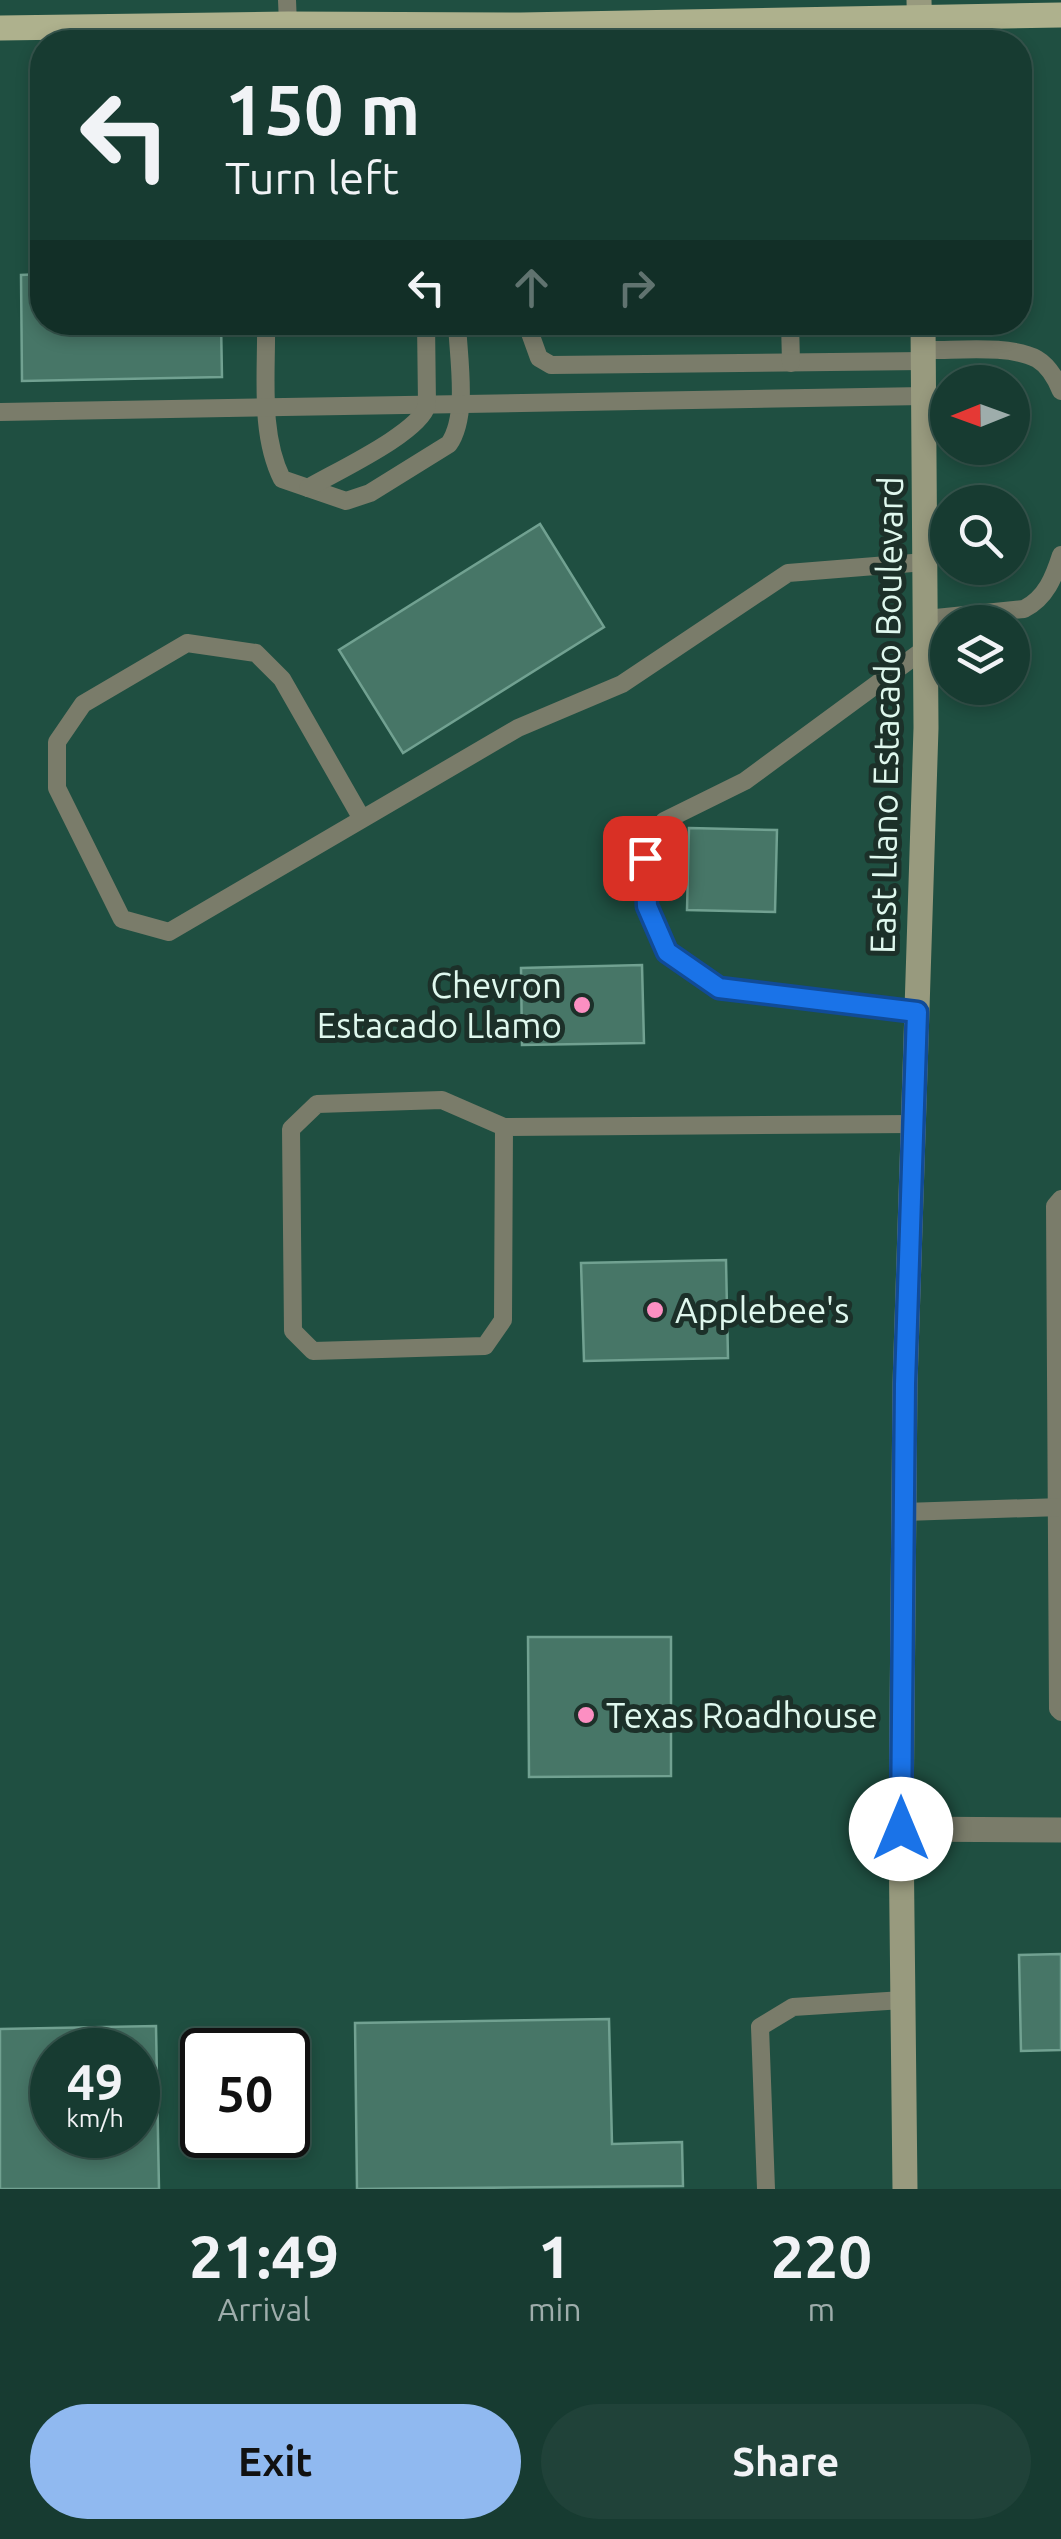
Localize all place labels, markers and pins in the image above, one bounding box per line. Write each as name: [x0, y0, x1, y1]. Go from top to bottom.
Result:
pin: [603, 816, 688, 901]
place label: Chevron Estacado Llamo: [317, 965, 562, 1045]
marker: Chevron Estacado Llamo: [571, 994, 593, 1016]
place label: Applebee's: [675, 1290, 849, 1330]
marker: Applebee's: [644, 1299, 666, 1321]
place label: Texas Roadhouse: [606, 1695, 878, 1735]
marker: Texas Roadhouse: [575, 1704, 597, 1726]

